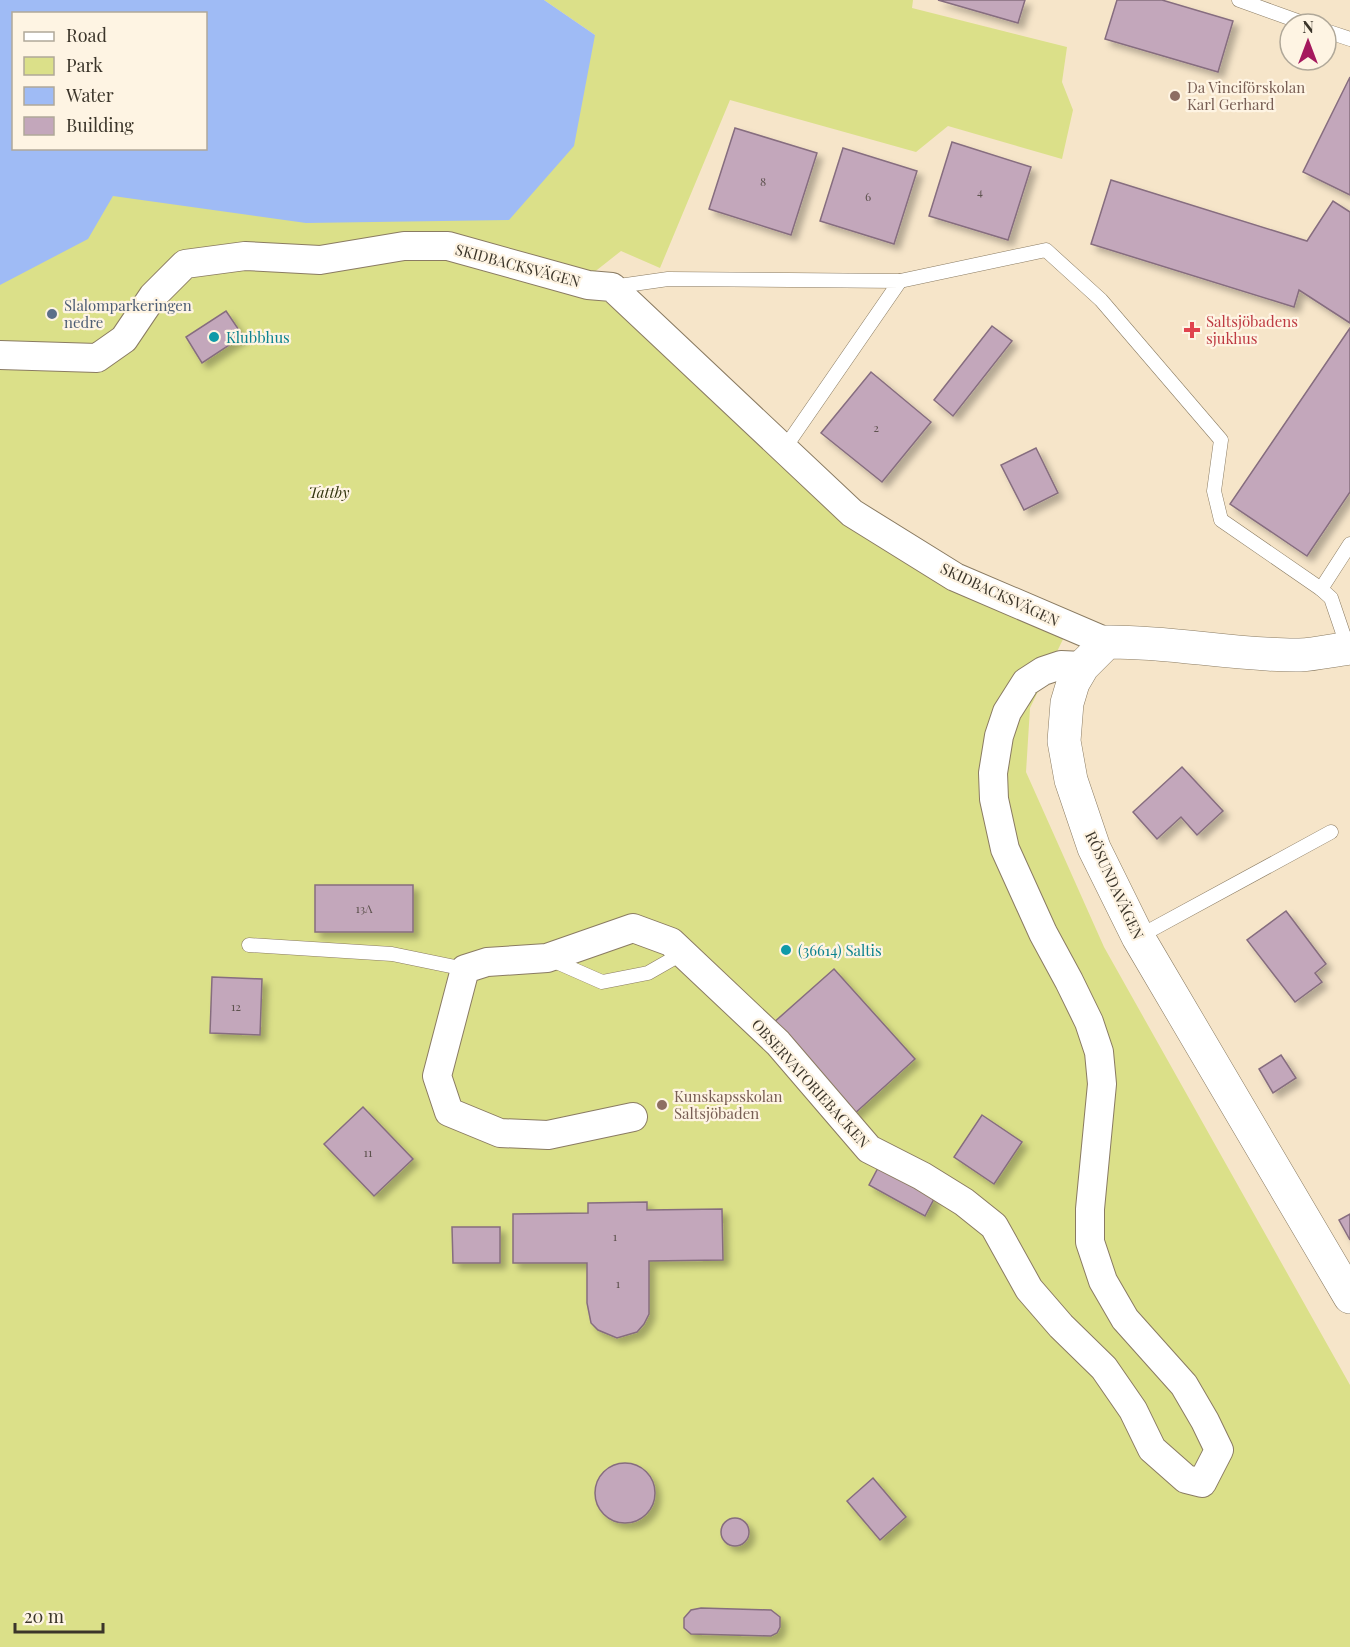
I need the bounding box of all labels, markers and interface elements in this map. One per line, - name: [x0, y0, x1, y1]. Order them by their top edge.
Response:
- legend: [12, 12, 207, 150]
- north arrow: [1278, 12, 1338, 72]
- text: N: [1302, 16, 1314, 37]
- text: Road: [66, 23, 107, 47]
- text: Park: [66, 53, 103, 77]
- place label: Da Vinciförskolan Karl Gerhard: [1187, 77, 1305, 114]
- text: Water: [65, 83, 114, 107]
- marker: Da Vinciförskolan Karl Gerhard: [1168, 89, 1182, 103]
- text: Building: [66, 113, 134, 137]
- house number: 8: [760, 173, 766, 189]
- house number: 4: [977, 183, 983, 199]
- house number: 6: [865, 188, 871, 204]
- street label: SKIDBACKSVÄGEN: [453, 239, 583, 291]
- place label: Slalomparkeringen nedre: [64, 295, 192, 332]
- marker: Slalomparkeringen nedre: [45, 307, 59, 321]
- place label: Saltsjöbadens sjukhus: [1206, 311, 1298, 348]
- marker: Saltsjöbadens sjukhus: [1183, 321, 1201, 339]
- place label: Klubbhus: [226, 327, 290, 347]
- marker: Klubbhus: [207, 330, 221, 344]
- house number: 2: [873, 419, 879, 435]
- park label: Tattby: [309, 482, 349, 502]
- street label: SKIDBACKSVÄGEN: [938, 558, 1063, 630]
- street label: RÖSUNDAVÄGEN: [1081, 828, 1149, 943]
- house number: 13A: [355, 900, 373, 916]
- place label: (36614) Saltis: [798, 940, 882, 960]
- marker: (36614) Saltis: [779, 943, 793, 957]
- house number: 12: [231, 998, 241, 1014]
- street label: OBSERVATORIEBACKEN: [748, 1014, 875, 1152]
- place label: Kunskapsskolan Saltsjöbaden: [674, 1086, 783, 1123]
- marker: Kunskapsskolan Saltsjöbaden: [655, 1098, 669, 1112]
- house number: 11: [364, 1144, 373, 1160]
- house number: 1: [613, 1228, 618, 1244]
- house number: 1: [616, 1275, 621, 1291]
- scale bar: [15, 1596, 104, 1634]
- text: 20 m: [24, 1604, 64, 1628]

